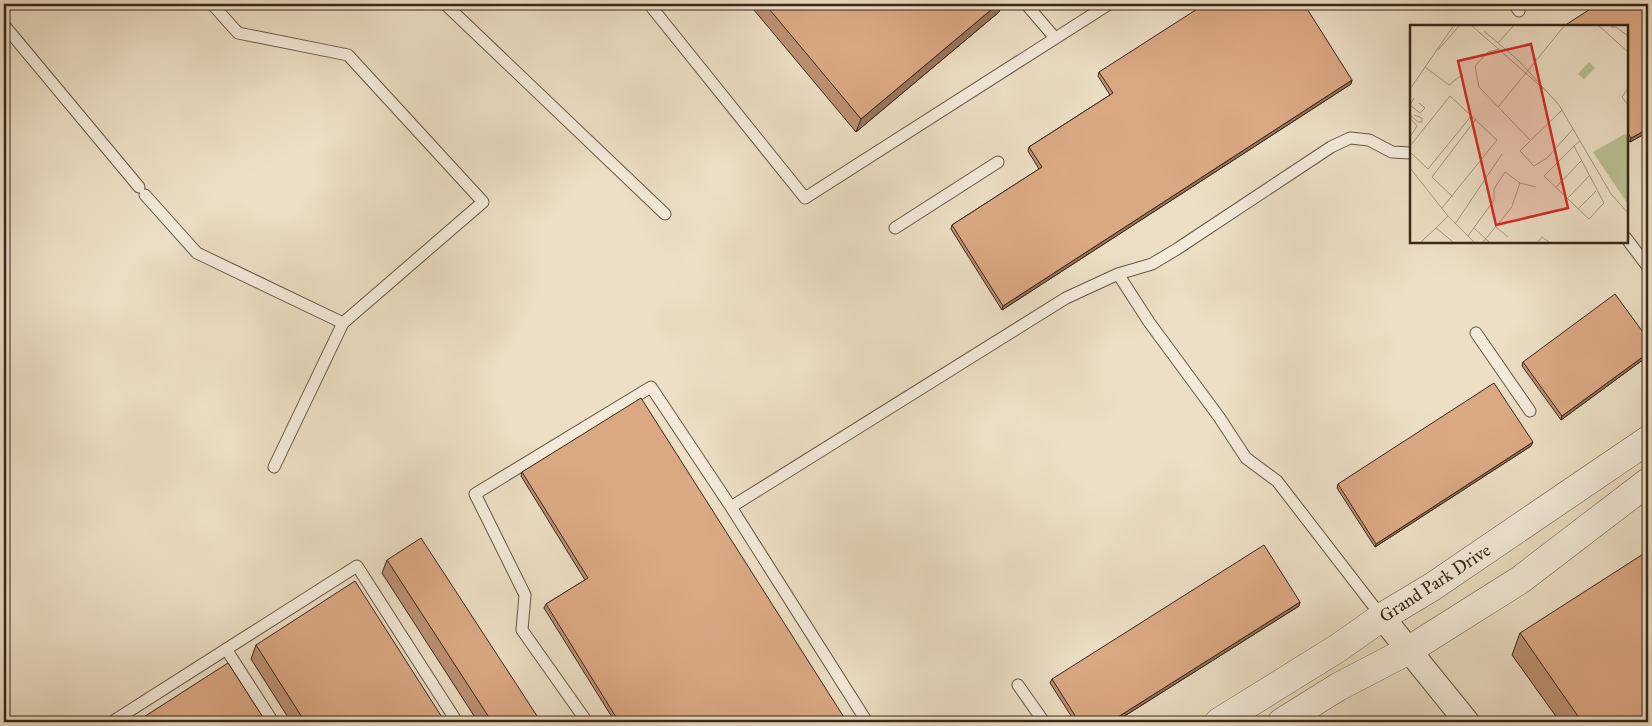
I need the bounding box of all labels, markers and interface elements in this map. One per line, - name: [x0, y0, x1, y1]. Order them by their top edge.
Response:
- inset map: [1410, 25, 1627, 242]
- street label: Grand Park Drive: [1375, 539, 1495, 627]

